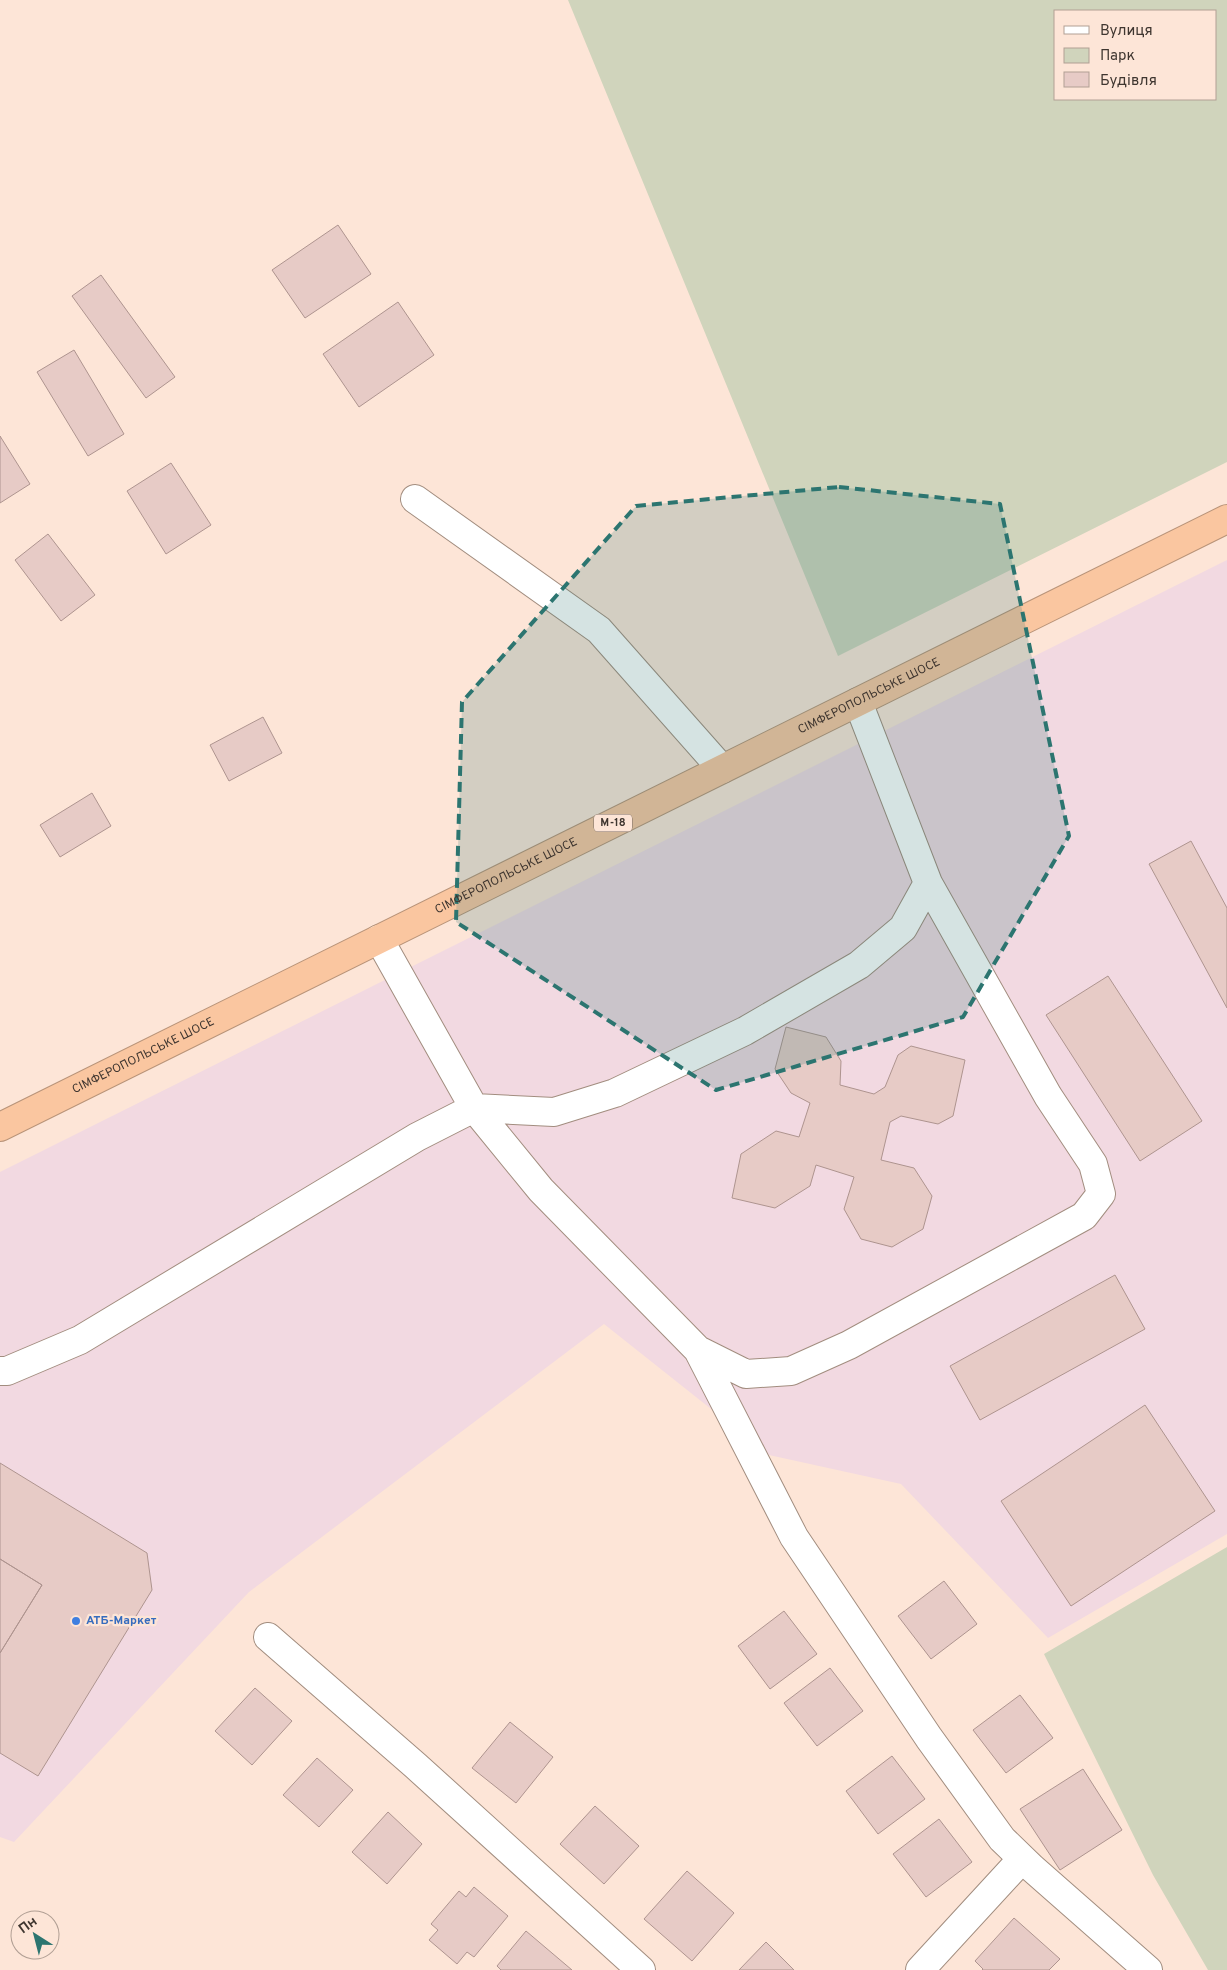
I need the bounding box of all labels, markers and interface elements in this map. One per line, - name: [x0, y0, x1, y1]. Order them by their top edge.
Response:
- legend: [1054, 10, 1217, 100]
- text: Вулиця: [1100, 22, 1153, 41]
- text: Парк: [1100, 47, 1135, 66]
- text: Будівля: [1100, 72, 1157, 91]
- street label: СІМФЕРОПОЛЬСЬКЕ ШОСЕ: [795, 654, 943, 738]
- road number: М-18: [594, 814, 632, 831]
- street label: СІМФЕРОПОЛЬСЬКЕ ШОСЕ: [432, 834, 580, 918]
- street label: СІМФЕРОПОЛЬСЬКЕ ШОСЕ: [70, 1014, 217, 1098]
- place label: АТБ-Маркет: [86, 1613, 157, 1629]
- marker: АТБ-Маркет: [70, 1615, 82, 1627]
- north arrow: [10, 1910, 60, 1960]
- text: Пн: [16, 1913, 41, 1938]

